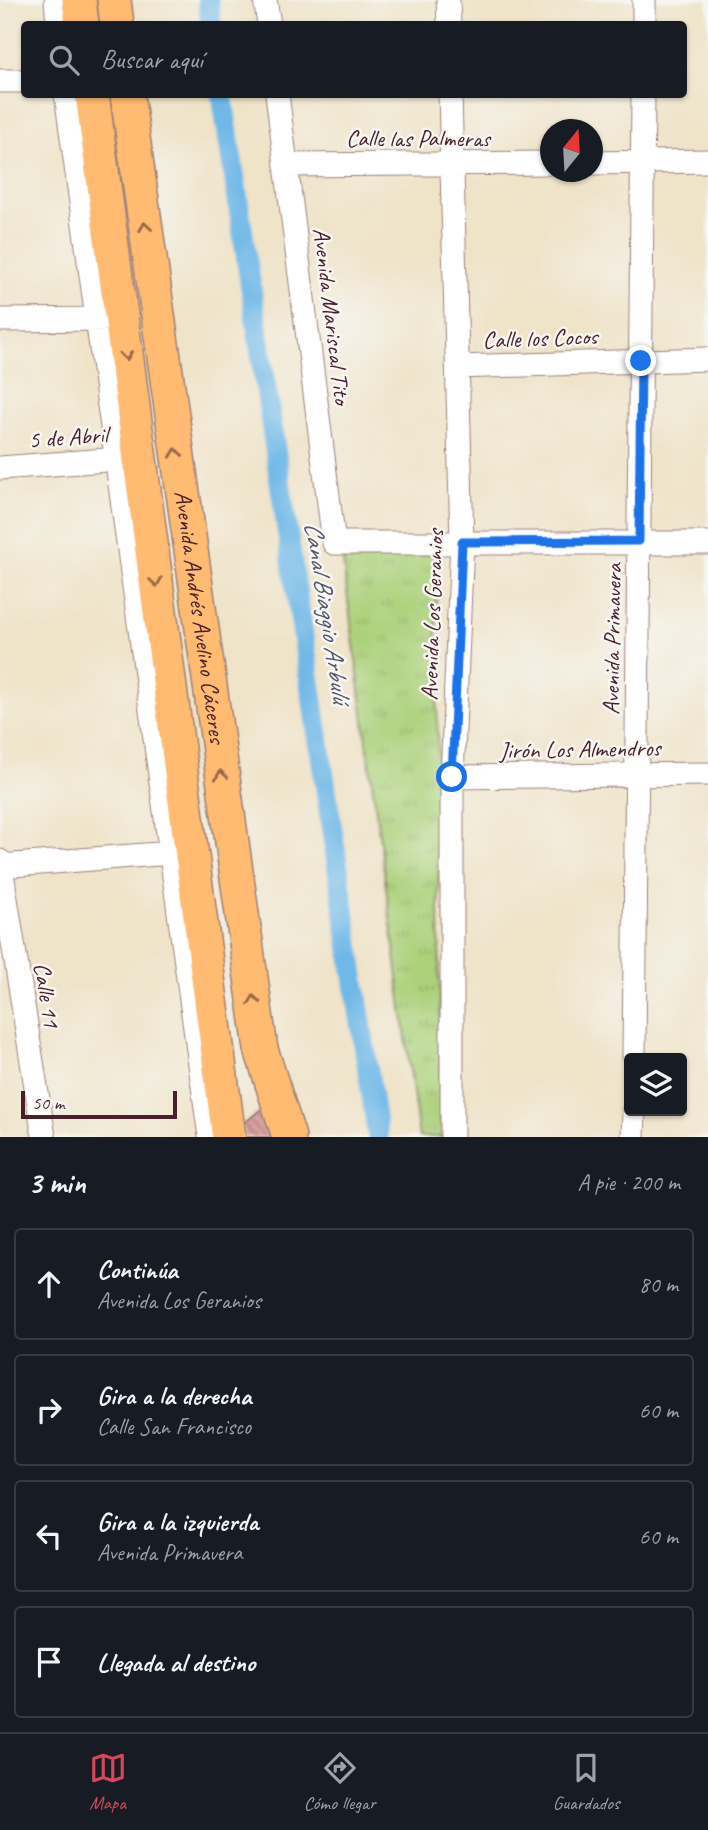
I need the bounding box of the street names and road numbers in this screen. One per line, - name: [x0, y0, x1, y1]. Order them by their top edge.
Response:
- street label: Calle las Palmeras: [346, 123, 492, 153]
- street label: Avenida Mariscal Tito: [306, 226, 358, 409]
- street label: Calle los Cocos: [482, 321, 600, 355]
- street label: 5 de Abril: [27, 419, 113, 455]
- street label: Avenida Andrés Avelino Cáceres: [168, 489, 233, 747]
- street label: Avenida Los Geranios: [414, 526, 450, 701]
- street label: Avenida Primavera: [596, 562, 628, 715]
- street label: Jirón Los Almendros: [498, 733, 663, 765]
- street label: Calle 11: [27, 960, 67, 1031]

